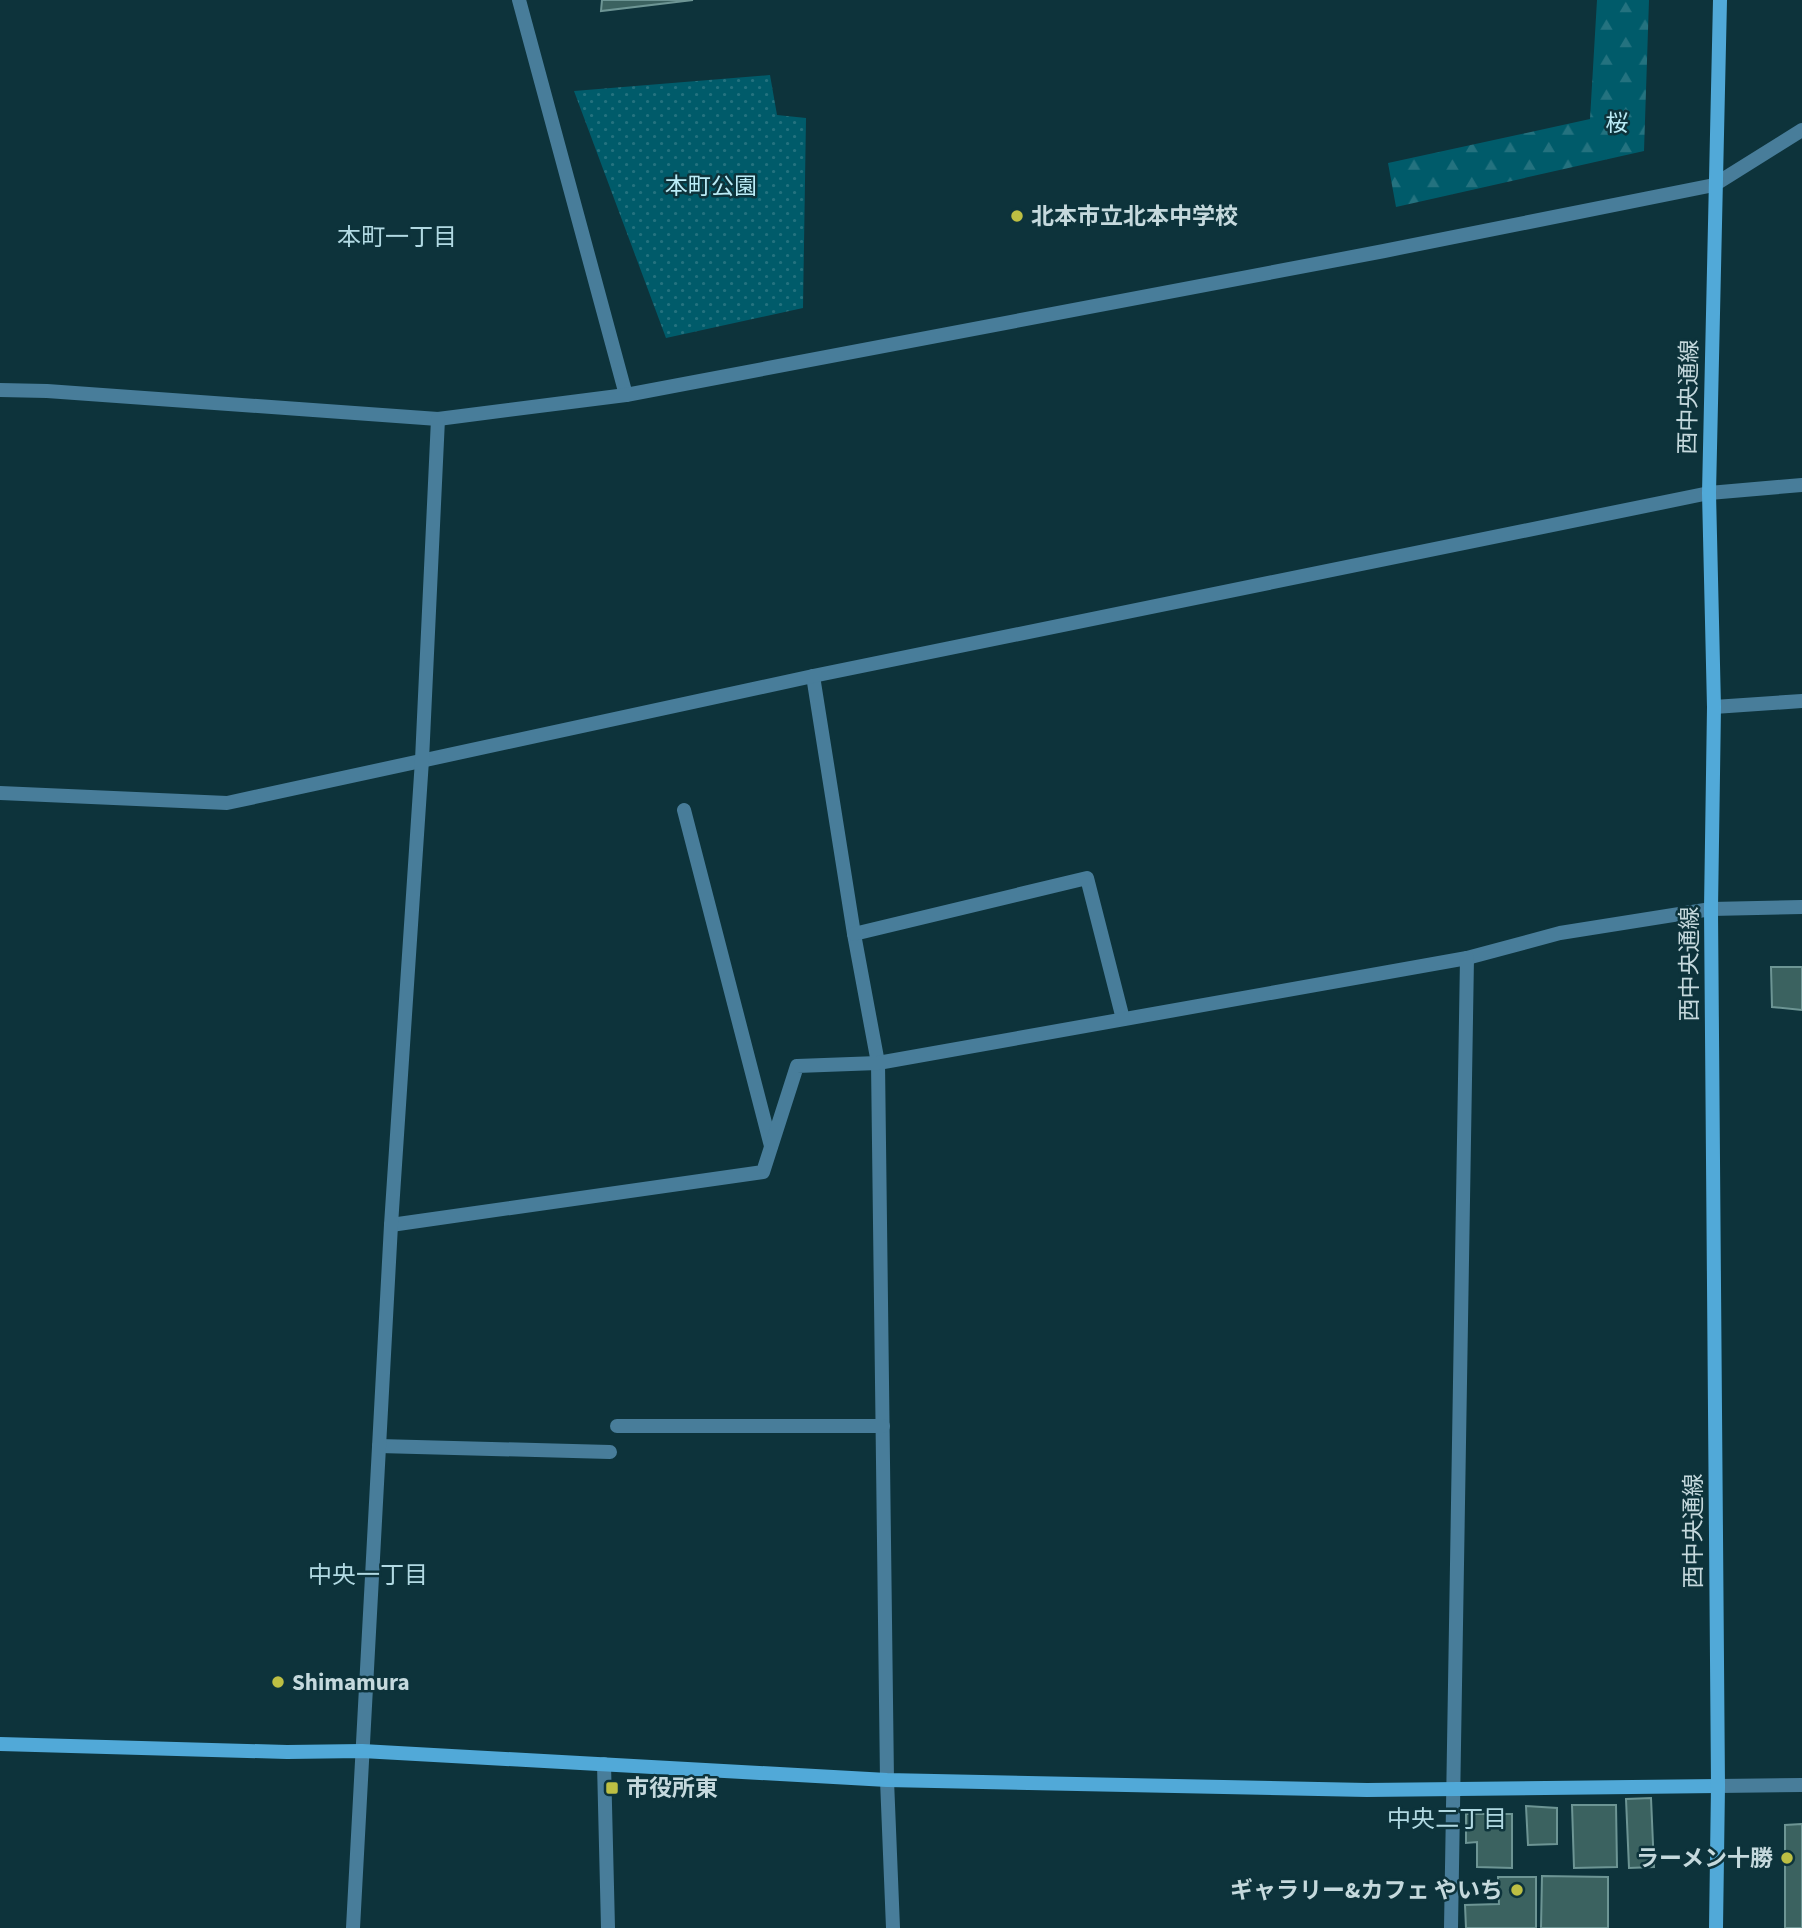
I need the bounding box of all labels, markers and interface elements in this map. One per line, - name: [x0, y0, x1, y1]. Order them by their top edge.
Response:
- park label: 桜: [1606, 107, 1629, 140]
- park label: 本町公園: [665, 170, 757, 203]
- place label: 北本市立北本中学校: [1031, 200, 1238, 233]
- marker: 北本市立北本中学校: [1009, 208, 1025, 224]
- district label: 本町一丁目: [337, 220, 457, 255]
- street label: 西中央通線: [1671, 339, 1706, 455]
- street label: 西中央通線: [1673, 907, 1706, 1022]
- street label: 西中央通線: [1677, 1474, 1710, 1589]
- district label: 中央一丁目: [308, 1558, 428, 1593]
- place label: Shimamura: [292, 1666, 410, 1699]
- marker: Shimamura: [270, 1674, 286, 1690]
- place label: 市役所東: [626, 1772, 718, 1805]
- marker: 市役所東: [604, 1780, 620, 1796]
- district label: 中央二丁目: [1387, 1802, 1507, 1837]
- place label: ラーメン十勝: [1636, 1842, 1773, 1875]
- marker: ラーメン十勝: [1779, 1850, 1795, 1866]
- place label: ギャラリー&カフェ やいち: [1230, 1874, 1503, 1907]
- marker: ギャラリー&カフェ やいち: [1509, 1882, 1525, 1898]

